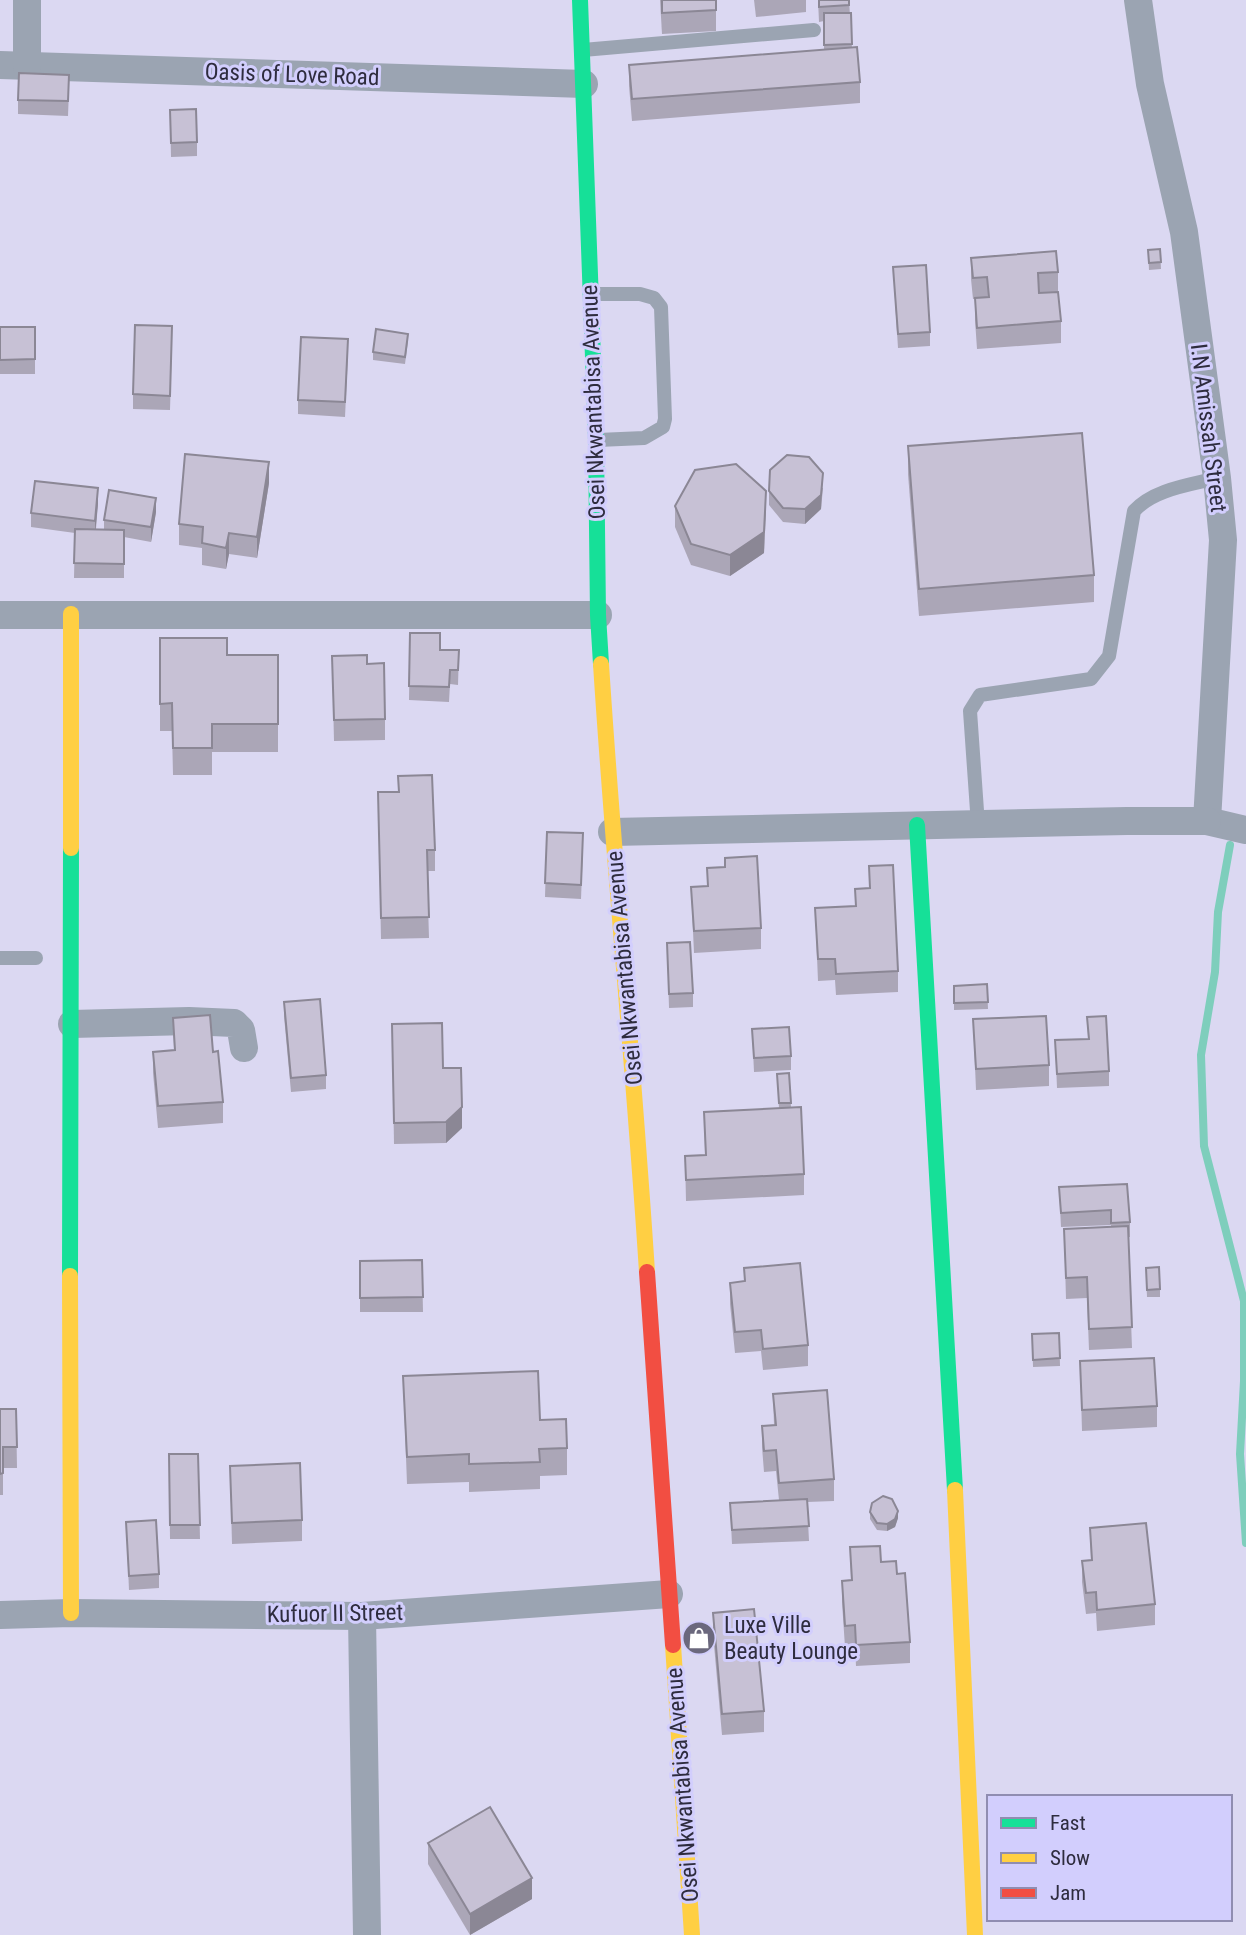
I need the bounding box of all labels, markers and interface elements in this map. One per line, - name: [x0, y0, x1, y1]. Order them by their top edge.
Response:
- street label: Oasis of Love Road: [204, 58, 380, 91]
- street label: Osei Nkwantabisa Avenue: [576, 284, 611, 520]
- street label: I.N Amissah Street: [1185, 342, 1232, 514]
- street label: Osei Nkwantabisa Avenue: [601, 850, 648, 1086]
- street label: Kufuor II Street: [267, 1599, 403, 1628]
- place label: Luxe Ville Beauty Lounge: [724, 1612, 858, 1665]
- shop icon: Luxe Ville Beauty Lounge: [680, 1619, 718, 1657]
- street label: Osei Nkwantabisa Avenue: [661, 1667, 704, 1903]
- legend: [987, 1795, 1232, 1921]
- text: Fast: [1050, 1811, 1086, 1835]
- text: Slow: [1050, 1846, 1090, 1870]
- text: Jam: [1050, 1881, 1086, 1905]

